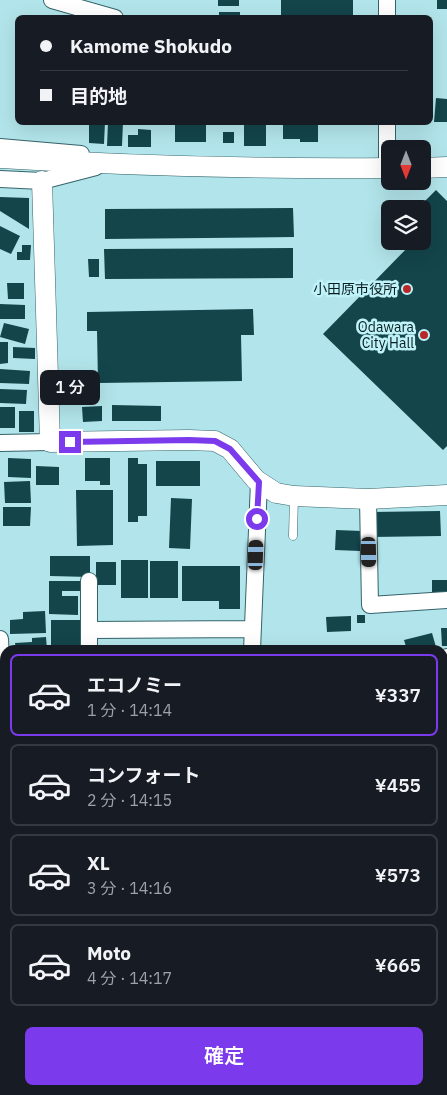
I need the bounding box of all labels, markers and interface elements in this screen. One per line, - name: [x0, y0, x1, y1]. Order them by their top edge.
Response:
- text: Kamome Shokudo: [70, 34, 232, 58]
- text: 目的地: [70, 84, 127, 108]
- north arrow: [381, 140, 431, 190]
- map controls: [381, 140, 431, 250]
- button: layers: [381, 200, 431, 250]
- place label: 小田原市役所: [313, 280, 397, 298]
- marker: 小田原市役所: [401, 283, 413, 295]
- place label: Odawara City Hall: [358, 318, 415, 352]
- marker: Odawara City Hall: [418, 329, 430, 341]
- callout: 1 分: [40, 370, 100, 404]
- text: 1 分: [55, 377, 85, 397]
- route end: [59, 431, 81, 453]
- route start: [246, 508, 268, 530]
- car: [361, 537, 376, 567]
- car: [247, 540, 264, 570]
- icon: car: [27, 673, 72, 718]
- text: エコノミー: [87, 673, 182, 697]
- text: ¥337: [375, 683, 421, 707]
- text: 1 分 · 14:14: [87, 700, 172, 720]
- icon: car: [27, 763, 72, 808]
- text: コンフォート: [87, 763, 200, 787]
- text: ¥455: [375, 773, 421, 797]
- text: 2 分 · 14:15: [87, 790, 172, 810]
- text: XL: [87, 851, 110, 875]
- icon: car: [27, 853, 72, 898]
- text: ¥573: [375, 863, 421, 887]
- text: 3 分 · 14:16: [87, 878, 172, 898]
- text: Moto: [87, 941, 131, 965]
- icon: car: [27, 943, 72, 988]
- text: ¥665: [375, 953, 421, 977]
- text: 4 分 · 14:17: [87, 968, 172, 988]
- button: 確定: [25, 1027, 423, 1085]

